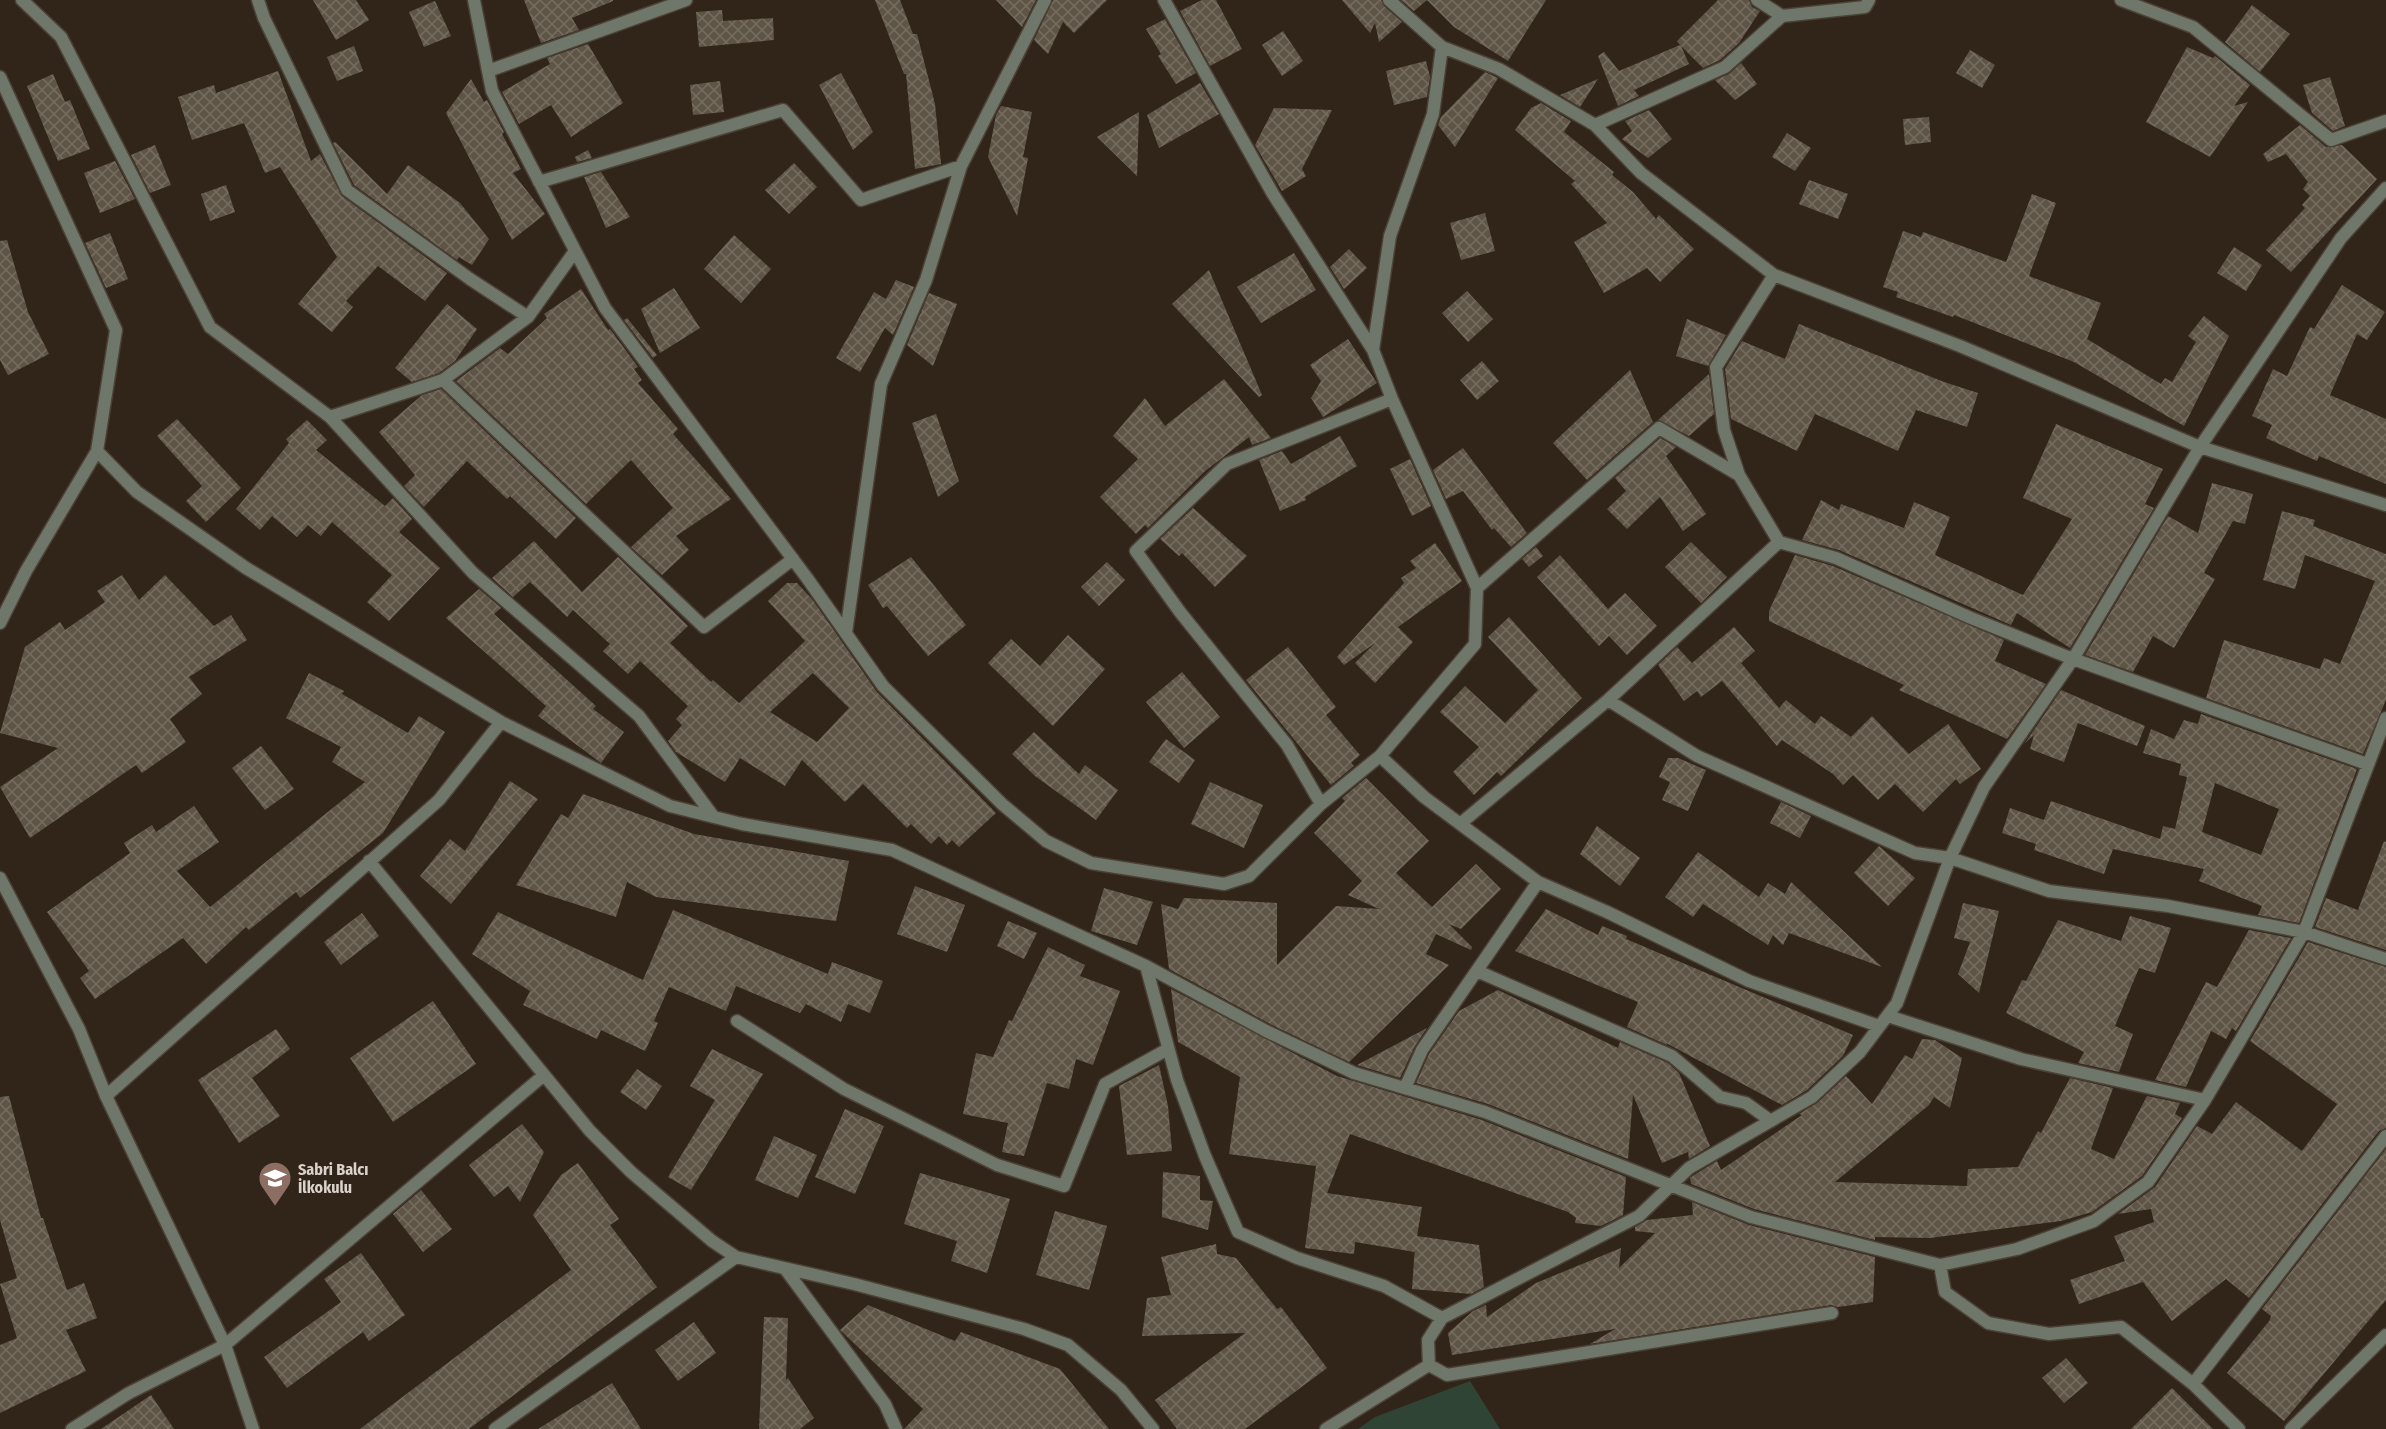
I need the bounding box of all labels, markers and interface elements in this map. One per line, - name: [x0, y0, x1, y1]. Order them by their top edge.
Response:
- school or university icon: Sabri Balcı İlkokulu: [257, 1160, 293, 1207]
- place label: Sabri Balcı İlkokulu: [298, 1160, 368, 1197]

